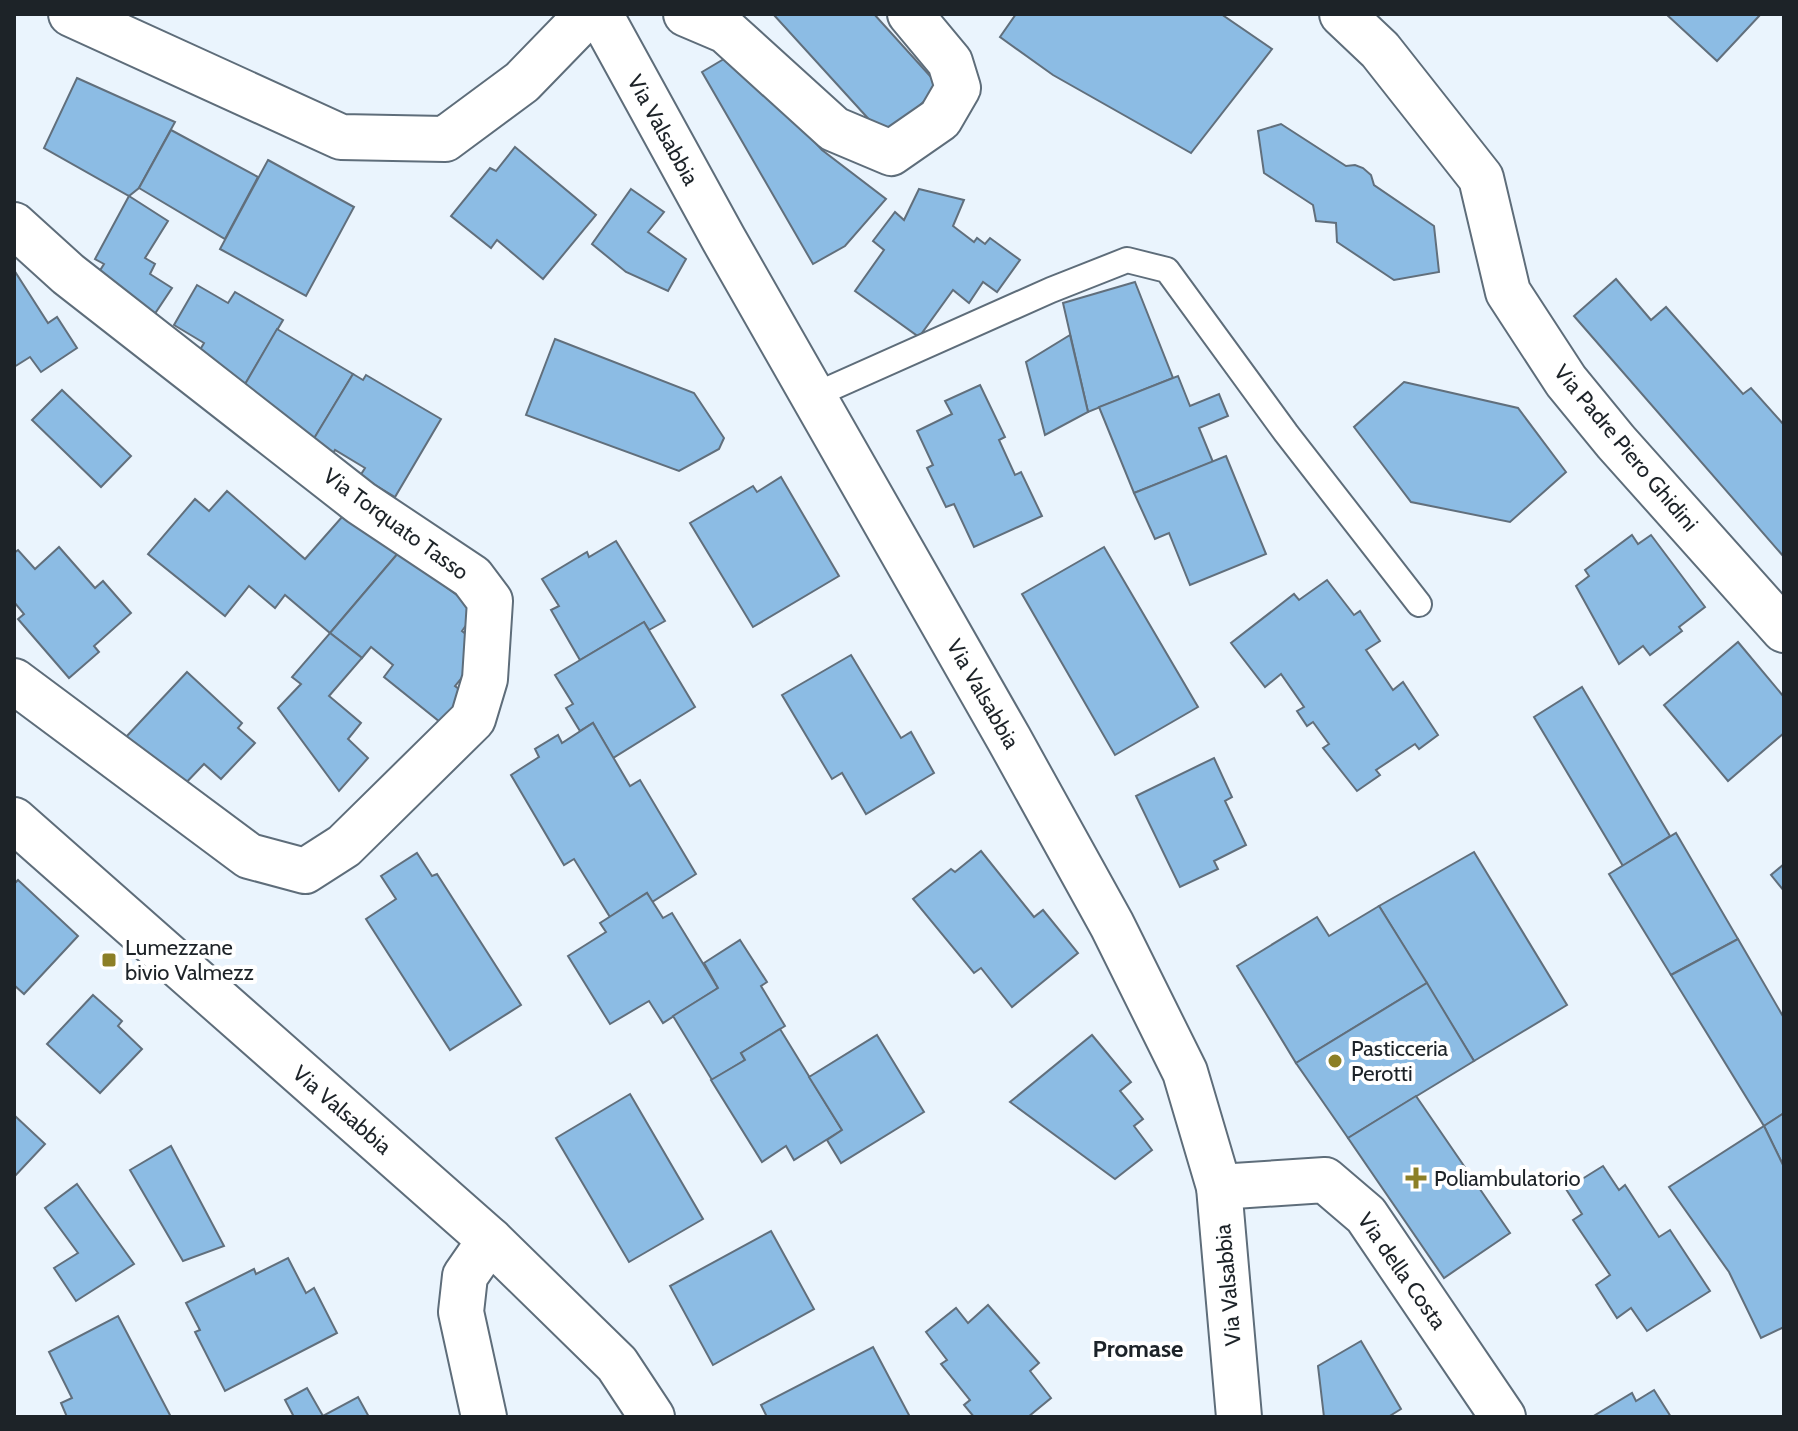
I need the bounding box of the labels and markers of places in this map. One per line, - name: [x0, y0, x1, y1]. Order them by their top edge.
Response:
- place label: Lumezzane bivio Valmezz: [125, 934, 254, 986]
- marker: Lumezzane bivio Valmezz: [100, 951, 118, 969]
- place label: Pasticceria Perotti: [1351, 1035, 1449, 1087]
- marker: Pasticceria Perotti: [1326, 1052, 1344, 1070]
- place label: Poliambulatorio: [1434, 1165, 1581, 1192]
- marker: Poliambulatorio: [1405, 1167, 1427, 1189]

